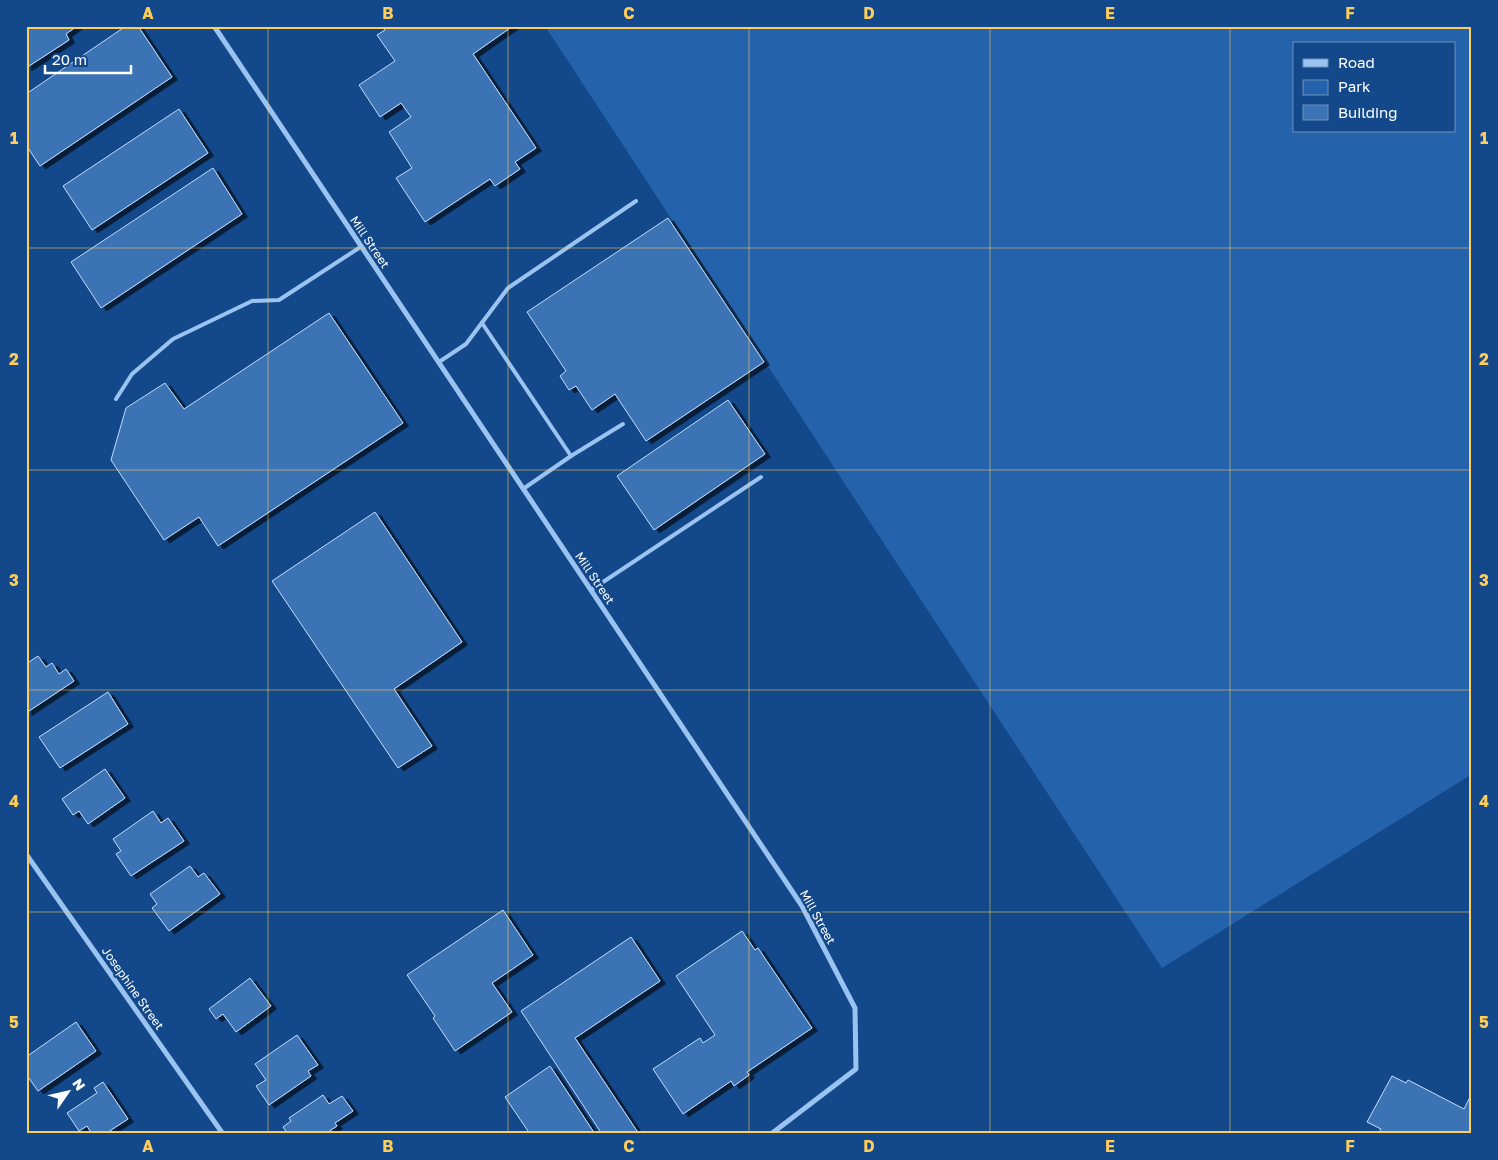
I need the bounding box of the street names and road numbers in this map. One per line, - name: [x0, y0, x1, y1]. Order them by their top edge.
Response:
- street label: Mill Street: [347, 213, 393, 271]
- street label: Mill Street: [572, 549, 618, 607]
- street label: Mill Street: [797, 887, 839, 947]
- street label: Josephine Street: [99, 944, 167, 1033]

